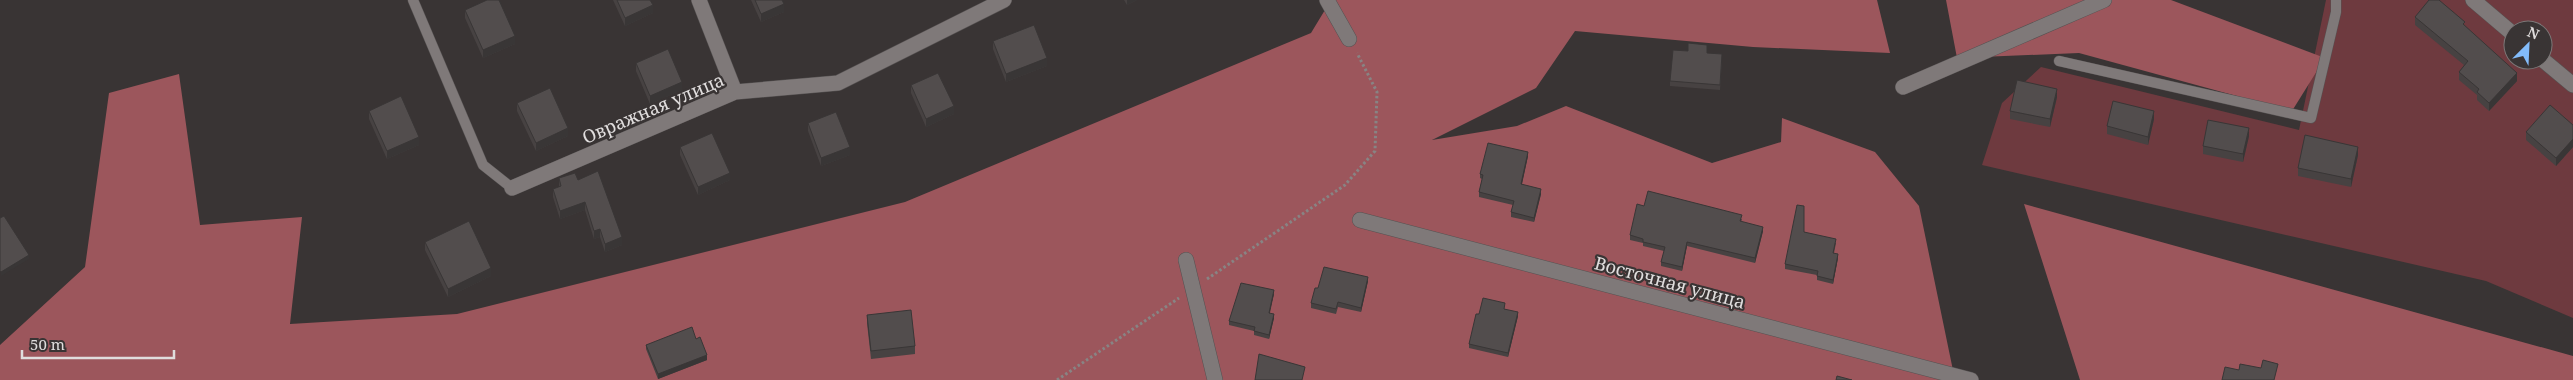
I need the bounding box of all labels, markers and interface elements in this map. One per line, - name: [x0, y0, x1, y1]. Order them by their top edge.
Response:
- north arrow: [2503, 20, 2553, 70]
- text: N: [2525, 22, 2542, 44]
- street label: Овражная улица: [578, 67, 728, 149]
- street label: Восточная улица: [1592, 250, 1748, 314]
- scale bar: [22, 328, 175, 360]
- text: 50 m: [30, 334, 65, 354]

